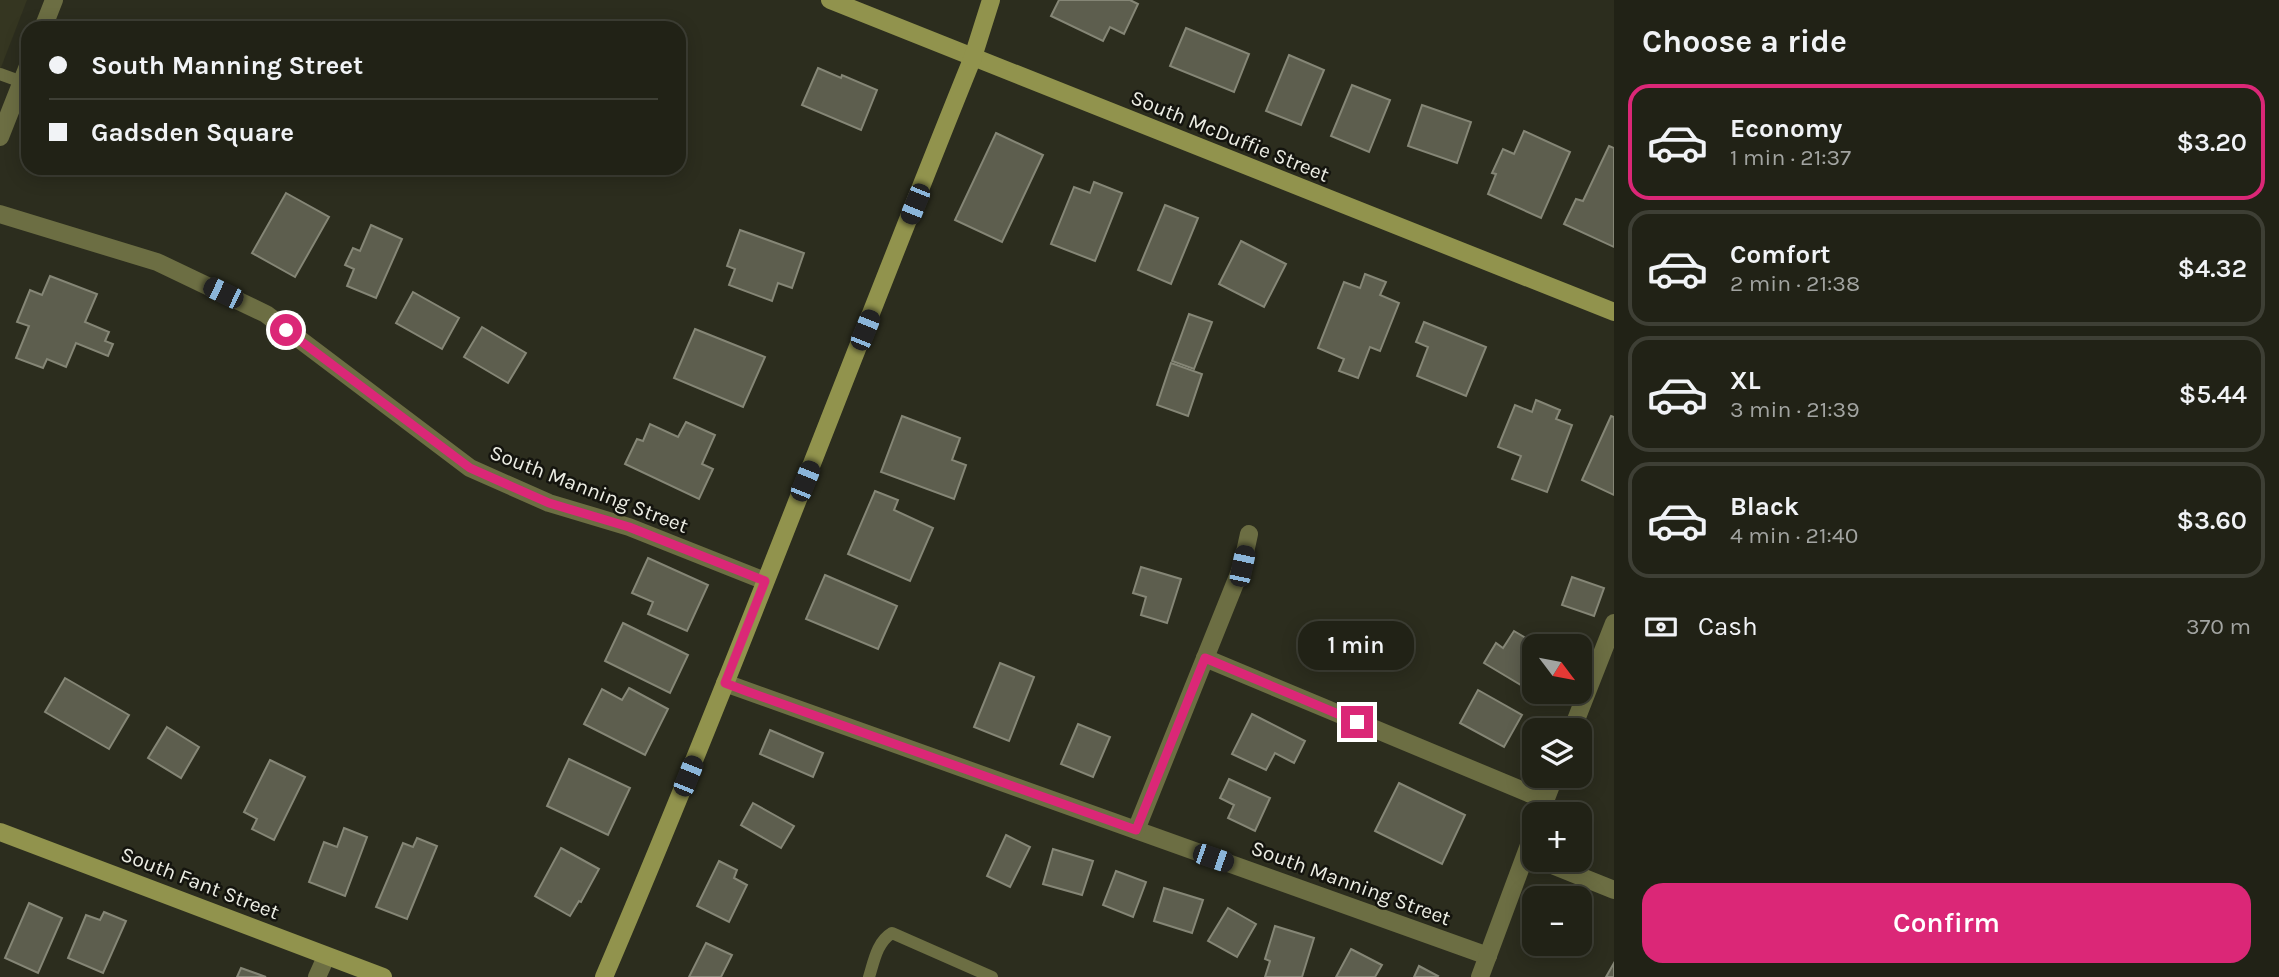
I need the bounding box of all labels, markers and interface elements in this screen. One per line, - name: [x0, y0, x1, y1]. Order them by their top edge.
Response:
- text: Choose a ride: [1642, 23, 1847, 60]
- text: South Manning Street: [91, 50, 363, 81]
- street label: South McDuffie Street: [1127, 85, 1333, 187]
- icon: car: [1646, 111, 1709, 174]
- text: Economy: [1730, 113, 1842, 144]
- text: Gadsden Square: [91, 117, 294, 148]
- text: $3.20: [2177, 127, 2247, 158]
- text: 1 min · 21:37: [1730, 144, 1851, 171]
- car: [898, 181, 933, 227]
- icon: car: [1646, 237, 1709, 300]
- text: Comfort: [1730, 239, 1831, 270]
- text: $4.32: [2177, 253, 2247, 284]
- text: 2 min · 21:38: [1730, 270, 1860, 297]
- car: [200, 274, 247, 312]
- car: [848, 307, 883, 353]
- route start: [270, 314, 302, 346]
- icon: car: [1646, 363, 1709, 426]
- text: XL: [1730, 365, 1761, 396]
- text: $5.44: [2179, 379, 2247, 410]
- text: 3 min · 21:39: [1730, 396, 1859, 423]
- street label: South Manning Street: [486, 440, 692, 538]
- car: [788, 458, 823, 504]
- icon: car: [1646, 489, 1709, 552]
- text: Black: [1730, 491, 1799, 522]
- text: $3.60: [2177, 505, 2247, 536]
- text: 4 min · 21:40: [1730, 522, 1858, 549]
- car: [1228, 543, 1257, 589]
- icon: cash: [1642, 608, 1680, 646]
- text: Cash: [1698, 611, 1758, 642]
- text: 370 m: [2186, 613, 2251, 640]
- callout: 1 min: [1299, 620, 1415, 670]
- text: 1 min: [1327, 632, 1385, 659]
- north arrow: [1522, 634, 1592, 704]
- map controls: [1522, 634, 1592, 956]
- route end: [1341, 706, 1373, 738]
- button: layers: [1522, 718, 1592, 788]
- car: [671, 753, 706, 799]
- button: +: [1522, 802, 1592, 872]
- street label: South Manning Street: [1248, 836, 1454, 930]
- car: [1190, 841, 1237, 875]
- street label: South Fant Street: [117, 842, 283, 924]
- button: Confirm: [1642, 883, 2251, 963]
- button: −: [1522, 886, 1592, 956]

